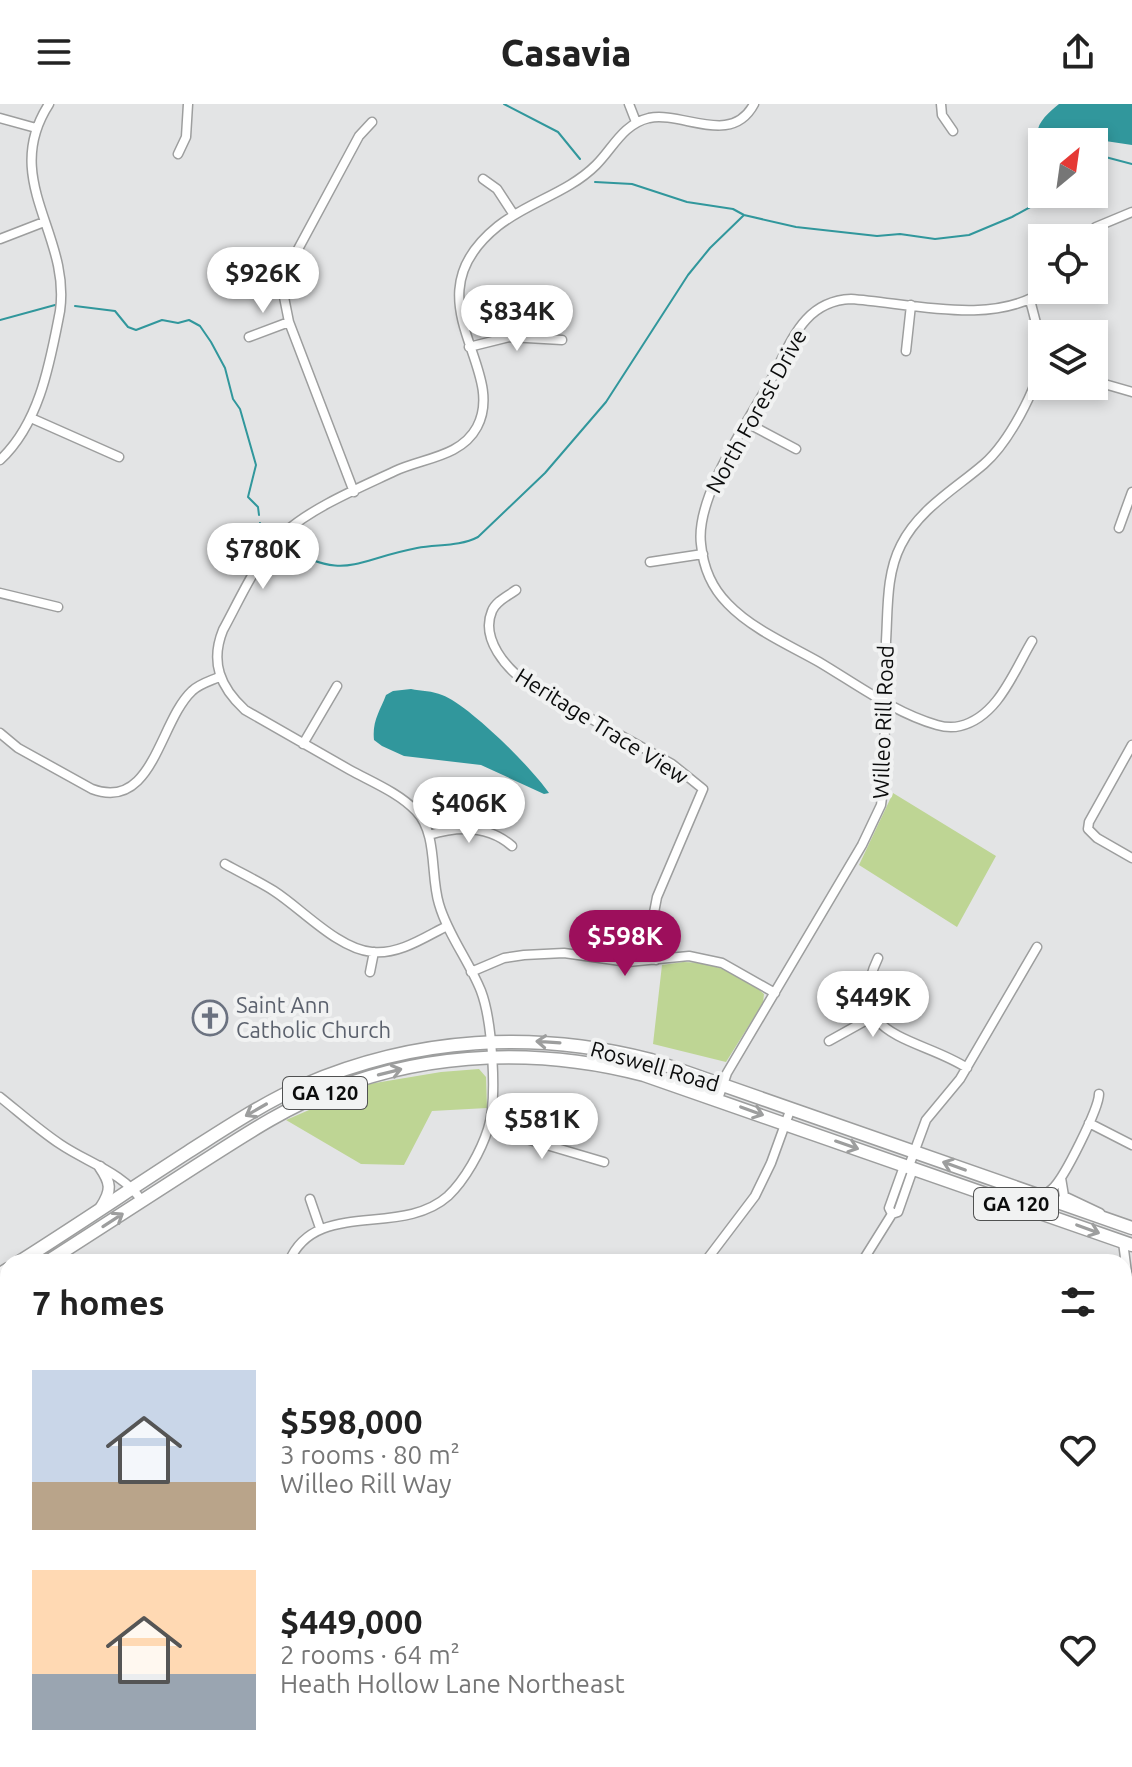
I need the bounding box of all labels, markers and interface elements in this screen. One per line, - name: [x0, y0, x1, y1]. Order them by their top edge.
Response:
- icon: menu: [32, 30, 76, 74]
- icon: share: [1056, 30, 1100, 74]
- text: Casavia: [501, 32, 631, 73]
- north arrow: [1028, 128, 1108, 208]
- map controls: [1028, 128, 1108, 400]
- button: locate: [1028, 224, 1108, 304]
- pin: $926K: [207, 247, 319, 315]
- text: $926K: [225, 258, 301, 287]
- pin: $834K: [461, 285, 573, 353]
- text: $834K: [479, 296, 555, 325]
- button: layers: [1028, 320, 1108, 400]
- street label: North Forest Drive: [700, 325, 811, 497]
- pin: $780K: [207, 523, 319, 591]
- text: $780K: [225, 534, 301, 563]
- street label: Willeo Rill Road: [867, 645, 898, 799]
- street label: Heritage Trace View: [511, 662, 693, 789]
- pin: $406K: [413, 777, 525, 845]
- text: $406K: [431, 788, 507, 817]
- pin: $598K: [569, 910, 681, 978]
- text: $598K: [587, 921, 663, 950]
- pin: $449K: [817, 971, 929, 1039]
- text: $449K: [835, 982, 911, 1011]
- place label: Saint Ann Catholic Church: [236, 992, 391, 1042]
- church icon: Saint Ann Catholic Church: [191, 999, 229, 1037]
- one-way arrow: [535, 1034, 562, 1049]
- street label: Roswell Road: [588, 1035, 722, 1096]
- one-way arrow: [377, 1064, 403, 1079]
- road number: GA 120: [283, 1077, 367, 1109]
- pin: $581K: [486, 1093, 598, 1161]
- one-way arrow: [245, 1102, 268, 1118]
- text: $581K: [504, 1104, 580, 1133]
- one-way arrow: [739, 1104, 764, 1119]
- one-way arrow: [835, 1138, 860, 1153]
- one-way arrow: [942, 1157, 967, 1172]
- road number: GA 120: [974, 1188, 1058, 1220]
- one-way arrow: [101, 1211, 124, 1227]
- one-way arrow: [1075, 1223, 1100, 1237]
- icon: filters: [1056, 1280, 1100, 1324]
- text: 7 homes: [32, 1283, 165, 1321]
- icon: home: [96, 1402, 192, 1498]
- text: $598,000: [280, 1402, 423, 1440]
- icon: heart: [1056, 1428, 1100, 1472]
- text: 3 rooms · 80 m²: [280, 1440, 460, 1469]
- text: Willeo Rill Way: [280, 1469, 452, 1498]
- icon: home: [96, 1602, 192, 1698]
- text: $449,000: [280, 1602, 423, 1640]
- icon: heart: [1056, 1628, 1100, 1672]
- text: 2 rooms · 64 m²: [280, 1640, 460, 1669]
- text: Heath Hollow Lane Northeast: [280, 1669, 625, 1698]

